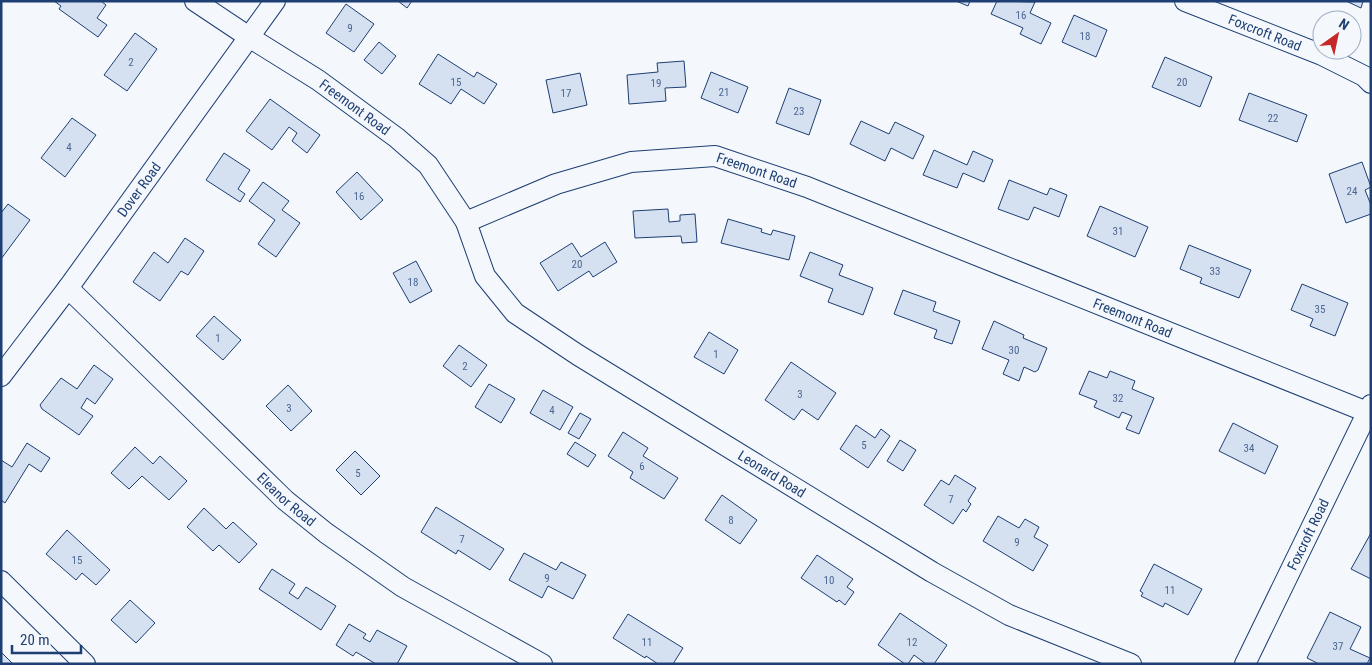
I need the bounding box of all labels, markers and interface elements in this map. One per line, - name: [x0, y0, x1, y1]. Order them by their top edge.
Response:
- house number: 16: [1016, 9, 1026, 22]
- north arrow: [1312, 10, 1362, 60]
- street label: Foxcroft Road: [1226, 11, 1304, 54]
- text: N: [1336, 15, 1352, 33]
- house number: 9: [347, 22, 353, 35]
- house number: 18: [1080, 30, 1090, 43]
- house number: 2: [128, 56, 134, 69]
- street label: Freemont Road: [316, 76, 393, 138]
- house number: 15: [451, 76, 461, 89]
- house number: 20: [1177, 76, 1187, 89]
- house number: 19: [651, 77, 661, 90]
- house number: 21: [719, 86, 729, 99]
- house number: 17: [561, 87, 571, 100]
- house number: 23: [794, 105, 804, 118]
- house number: 22: [1268, 112, 1278, 125]
- house number: 4: [66, 141, 72, 154]
- street label: Freemont Road: [715, 149, 799, 191]
- street label: Dover Road: [114, 159, 164, 220]
- house number: 24: [1347, 185, 1358, 198]
- house number: 16: [354, 190, 364, 203]
- house number: 31: [1113, 225, 1123, 238]
- house number: 20: [572, 258, 582, 271]
- house number: 33: [1210, 265, 1220, 278]
- house number: 18: [408, 276, 418, 289]
- street label: Freemont Road: [1091, 295, 1175, 341]
- house number: 35: [1315, 303, 1325, 316]
- house number: 1: [215, 332, 221, 345]
- house number: 30: [1009, 344, 1019, 357]
- house number: 1: [713, 348, 719, 361]
- house number: 2: [462, 360, 468, 373]
- house number: 3: [797, 388, 803, 401]
- house number: 32: [1113, 392, 1123, 405]
- house number: 3: [286, 402, 292, 415]
- house number: 4: [549, 404, 555, 417]
- house number: 5: [861, 439, 867, 452]
- house number: 34: [1244, 442, 1255, 455]
- street label: Leonard Road: [735, 447, 809, 501]
- house number: 6: [639, 460, 645, 473]
- house number: 5: [355, 467, 361, 480]
- street label: Eleanor Road: [254, 469, 319, 529]
- house number: 7: [948, 493, 954, 506]
- street label: Foxcroft Road: [1284, 496, 1332, 573]
- house number: 8: [728, 514, 734, 527]
- house number: 7: [459, 533, 465, 546]
- house number: 9: [1014, 536, 1020, 549]
- house number: 15: [72, 554, 82, 567]
- house number: 9: [544, 572, 550, 585]
- house number: 10: [824, 574, 834, 587]
- house number: 11: [1165, 584, 1175, 597]
- scale bar: [12, 622, 81, 654]
- text: 20 m: [20, 631, 50, 649]
- house number: 11: [642, 636, 652, 649]
- house number: 12: [907, 636, 917, 649]
- house number: 37: [1333, 640, 1343, 653]

